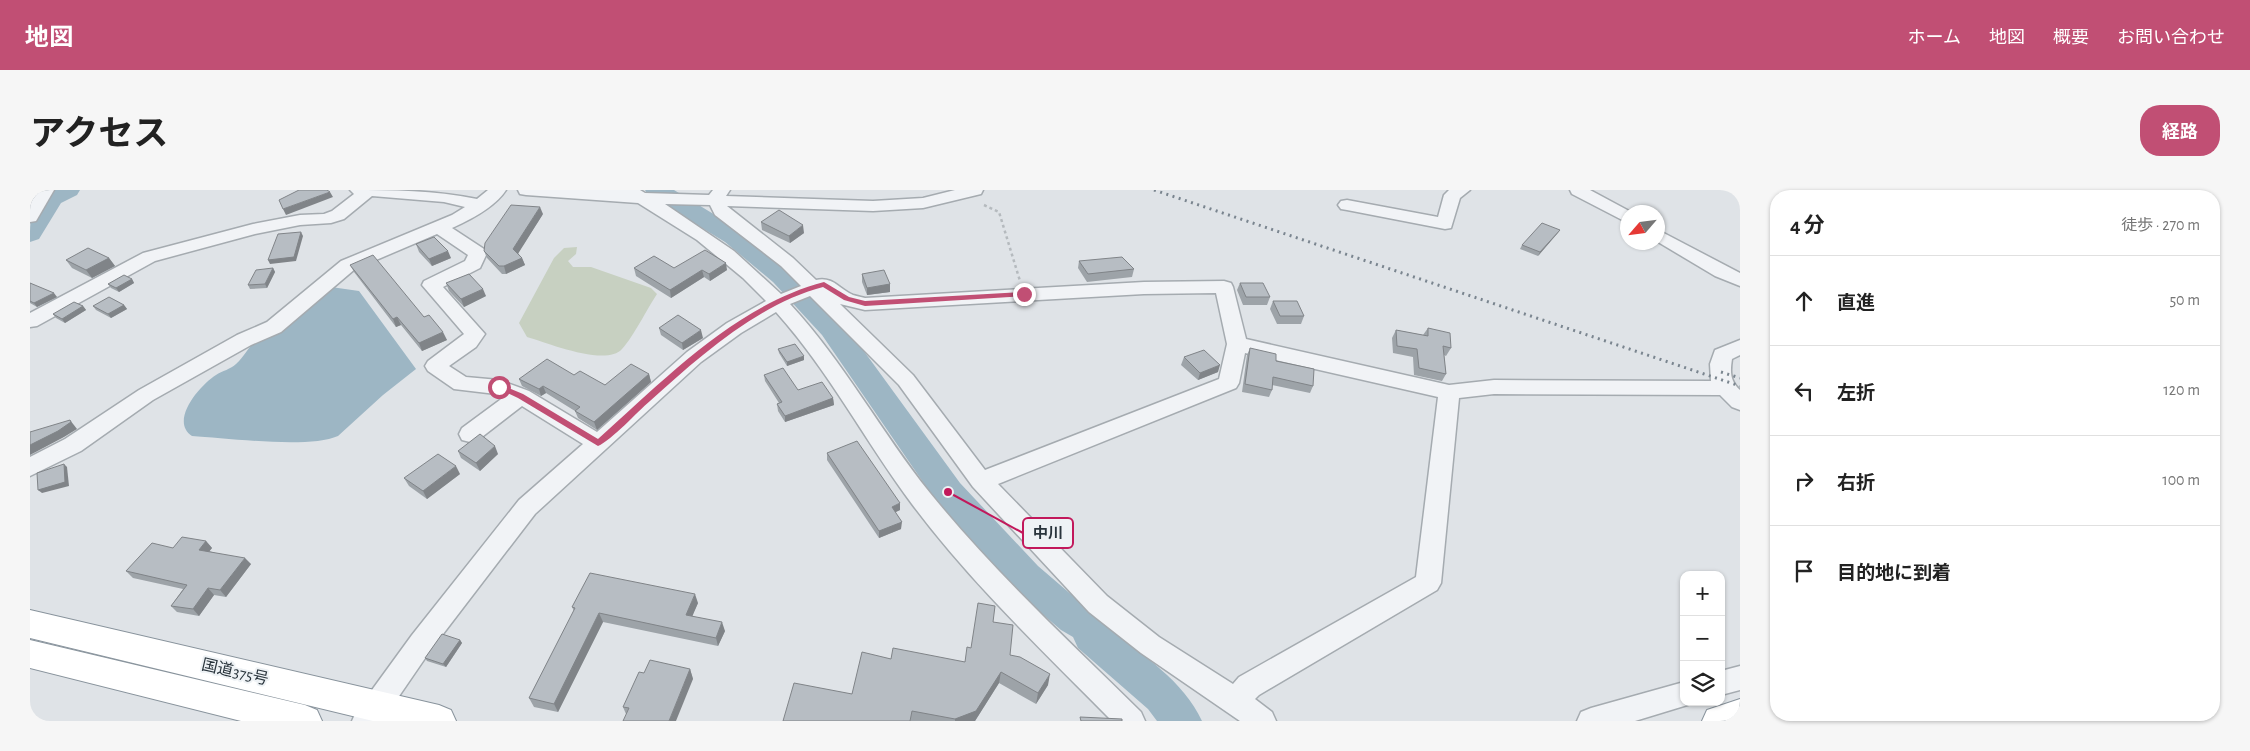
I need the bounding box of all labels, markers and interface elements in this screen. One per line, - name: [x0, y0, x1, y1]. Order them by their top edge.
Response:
- text: 地図: [25, 26, 73, 50]
- text: ホーム: [1908, 29, 1961, 47]
- text: 地図: [1989, 29, 2025, 47]
- text: 概要: [2053, 29, 2089, 47]
- text: お問い合わせ: [2117, 29, 2225, 47]
- button: 経路: [2140, 105, 2220, 156]
- text: アクセス: [30, 117, 168, 152]
- north arrow: [1620, 205, 1665, 250]
- text: 4 分: [1790, 215, 1825, 236]
- text: 徒歩 · 270 m: [2121, 217, 2200, 233]
- route end: [1013, 283, 1036, 306]
- icon: ahead: [1790, 287, 1818, 315]
- text: 50 m: [2169, 292, 2200, 308]
- text: 直進: [1837, 294, 1875, 313]
- route start: [488, 376, 511, 399]
- icon: left: [1790, 377, 1818, 405]
- text: 120 m: [2163, 382, 2200, 398]
- text: 左折: [1837, 384, 1875, 403]
- icon: right: [1790, 467, 1818, 495]
- text: 100 m: [2162, 472, 2200, 488]
- text: 右折: [1837, 474, 1875, 493]
- callout: 中川: [1023, 518, 1073, 548]
- text: 中川: [1033, 525, 1063, 541]
- icon: arrive: [1790, 557, 1818, 585]
- text: 目的地に到着: [1837, 564, 1951, 583]
- map controls: [1680, 571, 1725, 706]
- button: +: [1680, 571, 1725, 616]
- button: −: [1680, 616, 1725, 661]
- street label: 国道375号: [200, 656, 270, 687]
- button: layers: [1680, 661, 1725, 706]

